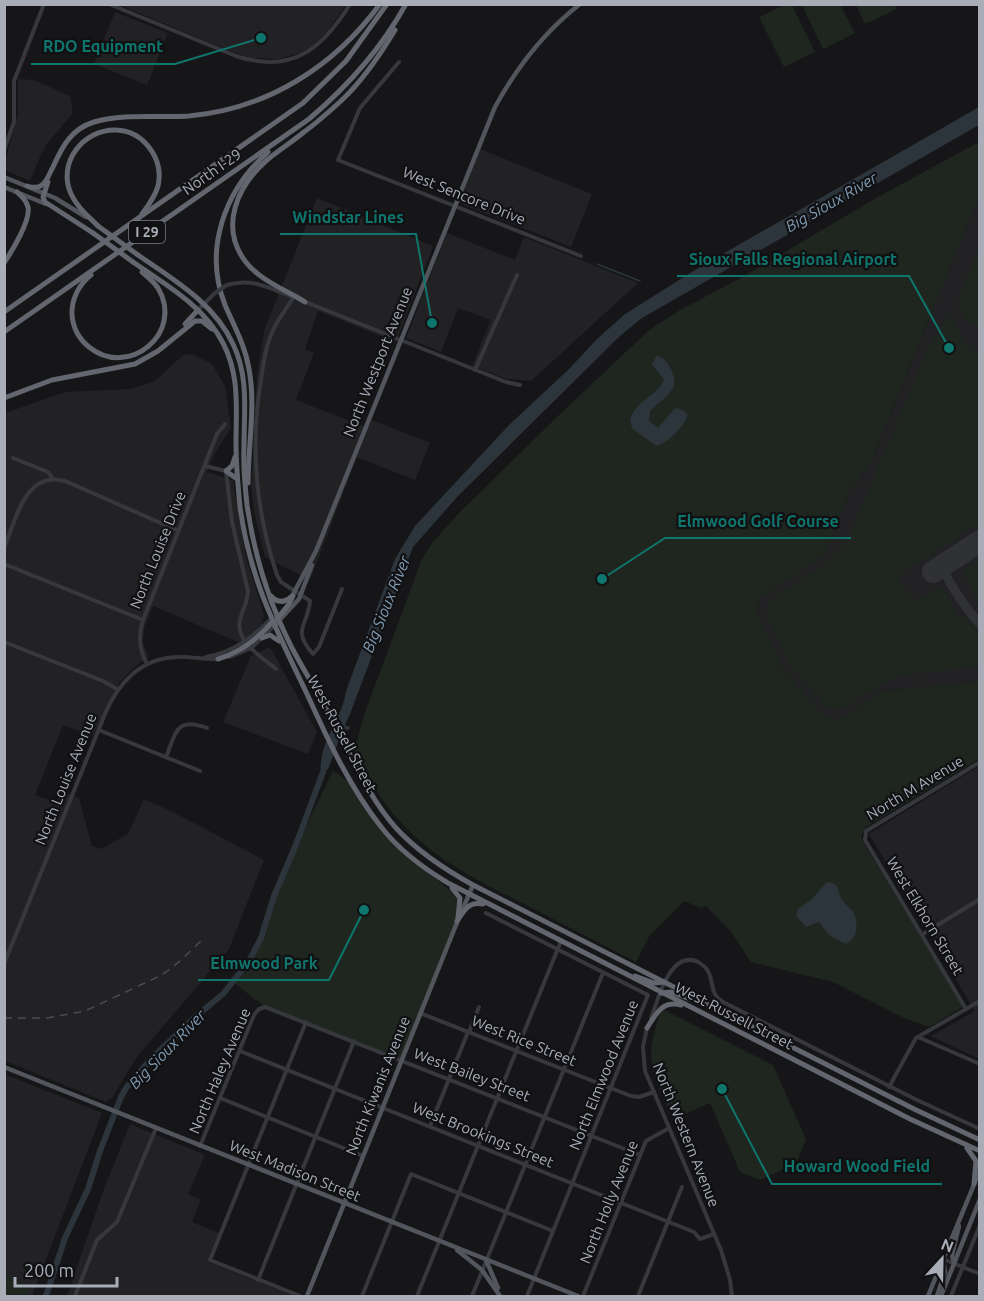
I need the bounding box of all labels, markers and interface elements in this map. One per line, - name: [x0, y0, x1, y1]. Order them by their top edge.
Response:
- callout: RDO Equipment: [31, 30, 175, 64]
- text: RDO Equipment: [43, 37, 163, 55]
- street label: North I-29: [179, 145, 245, 198]
- street label: West Sencore Drive: [400, 163, 528, 228]
- water label: Big Sioux River: [782, 168, 881, 235]
- callout: Windstar Lines: [280, 200, 416, 234]
- text: Windstar Lines: [292, 208, 404, 226]
- road number: I 29: [129, 221, 165, 243]
- callout: Sioux Falls Regional Airport: [677, 242, 909, 276]
- text: Sioux Falls Regional Airport: [689, 250, 897, 268]
- street label: North Westport Avenue: [340, 284, 415, 439]
- street label: North Louise Drive: [126, 489, 189, 611]
- callout: Elmwood Golf Course: [665, 504, 851, 538]
- text: Elmwood Golf Course: [677, 512, 839, 530]
- water label: Big Sioux River: [358, 552, 414, 655]
- street label: West Russell Street: [304, 672, 381, 795]
- street label: North Louise Avenue: [31, 711, 100, 847]
- street label: North M Avenue: [863, 752, 966, 823]
- street label: West Elkhorn Street: [883, 854, 967, 978]
- callout: Elmwood Park: [198, 946, 329, 980]
- text: Elmwood Park: [210, 954, 318, 972]
- street label: West Russell Street: [672, 978, 796, 1053]
- street label: North Elmwood Avenue: [566, 997, 641, 1152]
- water label: Big Sioux River: [125, 1005, 210, 1092]
- street label: North Haley Avenue: [185, 1006, 254, 1136]
- street label: West Rice Street: [469, 1012, 579, 1069]
- street label: North Kiwanis Avenue: [342, 1014, 413, 1158]
- street label: West Bailey Street: [412, 1044, 533, 1105]
- street label: North Western Avenue: [650, 1060, 723, 1209]
- street label: West Brookings Street: [410, 1098, 556, 1171]
- street label: West Madison Street: [227, 1136, 363, 1205]
- street label: North Holly Avenue: [576, 1138, 641, 1266]
- callout: Howard Wood Field: [772, 1150, 942, 1184]
- text: Howard Wood Field: [784, 1157, 930, 1175]
- north arrow: [912, 1229, 972, 1289]
- text: N: [939, 1235, 957, 1256]
- scale bar: [15, 1250, 117, 1288]
- text: 200 m: [24, 1260, 74, 1280]

